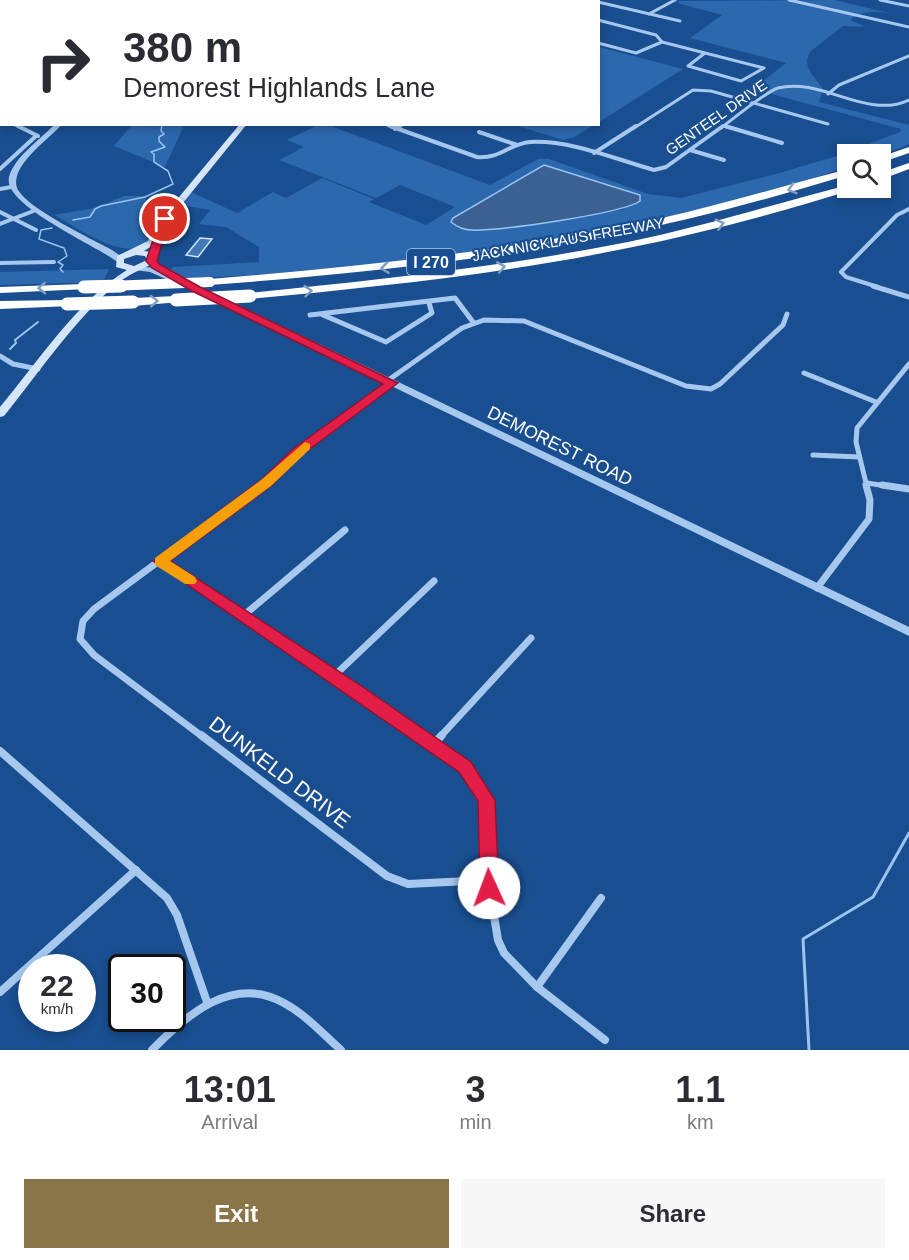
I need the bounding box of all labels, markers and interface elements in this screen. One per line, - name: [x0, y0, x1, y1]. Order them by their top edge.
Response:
- icon: right: [24, 24, 102, 102]
- text: 380 m: [123, 24, 242, 71]
- text: Demorest Highlands Lane: [123, 73, 435, 103]
- street label: GENTEEL DRIVE: [662, 76, 770, 158]
- map controls: [837, 144, 891, 198]
- button: search: [837, 144, 891, 198]
- one-way arrow: [787, 182, 798, 195]
- pin: [139, 193, 190, 244]
- icon: arrive: [148, 202, 181, 235]
- street label: JACK NICKLAUS FREEWAY: [471, 214, 665, 264]
- one-way arrow: [715, 219, 725, 232]
- road number: I 270: [407, 249, 455, 275]
- one-way arrow: [381, 261, 390, 273]
- one-way arrow: [496, 261, 506, 274]
- one-way arrow: [37, 282, 46, 295]
- one-way arrow: [303, 284, 312, 297]
- one-way arrow: [150, 294, 159, 307]
- street label: DEMOREST ROAD: [484, 402, 636, 490]
- street label: DUNKELD DRIVE: [205, 712, 355, 832]
- position arrow: [457, 856, 521, 920]
- speed limit sign: 30: [108, 954, 186, 1032]
- text: 22: [40, 969, 74, 1002]
- text: km/h: [41, 1000, 73, 1017]
- text: 13:01: [184, 1069, 276, 1110]
- text: 3: [465, 1069, 486, 1110]
- text: 1.1: [675, 1069, 725, 1110]
- text: Arrival: [201, 1111, 258, 1133]
- text: min: [459, 1111, 492, 1133]
- text: km: [687, 1111, 714, 1133]
- button: Exit: [24, 1179, 449, 1248]
- button: Share: [461, 1179, 885, 1248]

